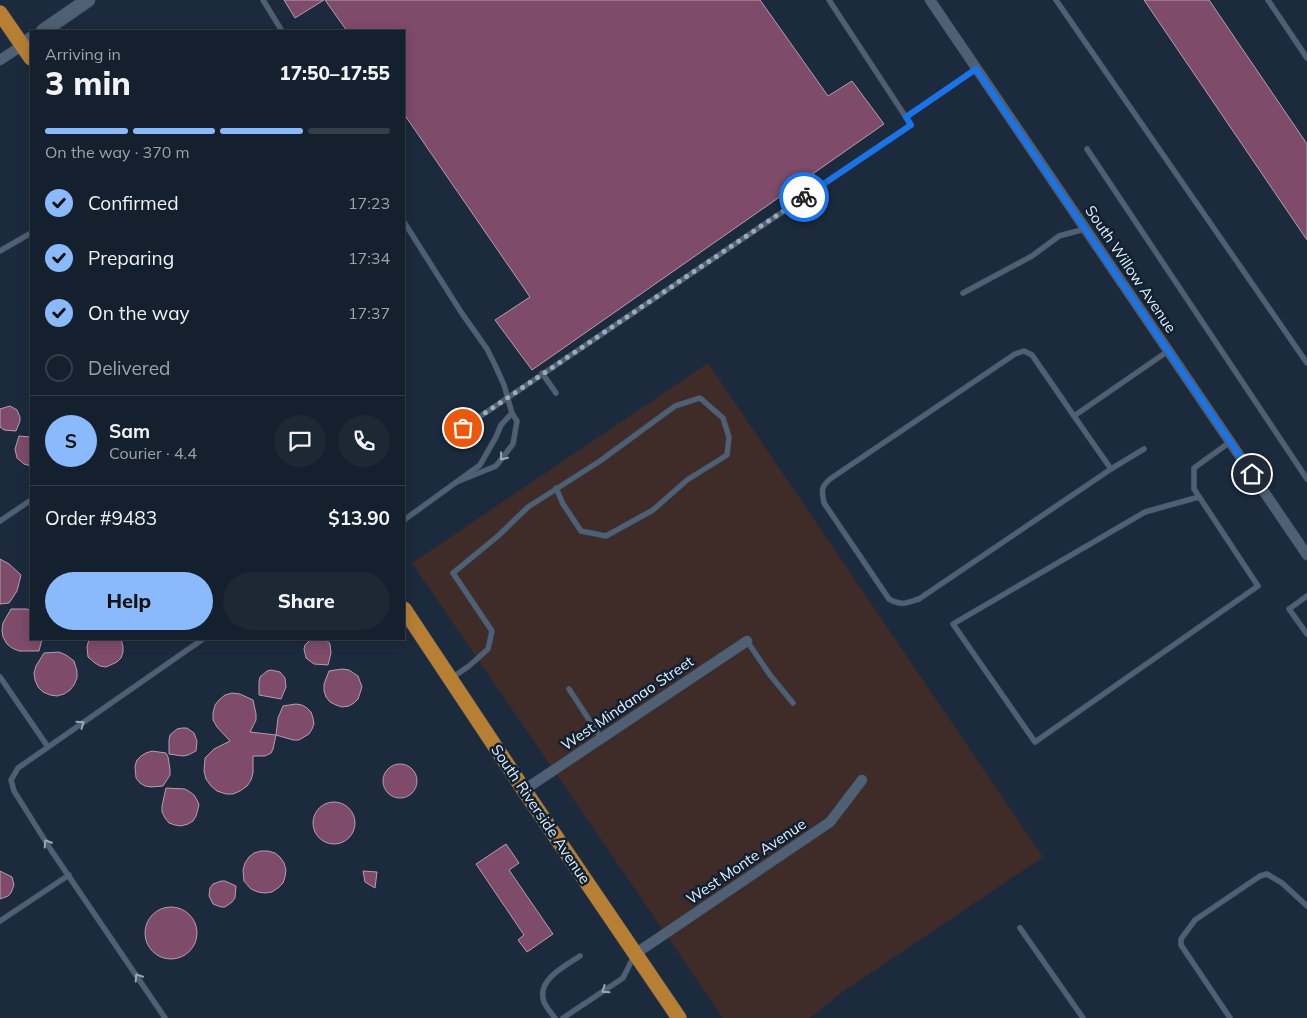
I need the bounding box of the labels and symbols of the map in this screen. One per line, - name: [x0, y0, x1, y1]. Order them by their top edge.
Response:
- courier: [779, 172, 829, 222]
- street label: South Willow Avenue: [1081, 202, 1181, 336]
- pin: [442, 407, 484, 449]
- one-way arrow: [500, 451, 509, 461]
- pin: [1231, 453, 1273, 495]
- street label: West Mindanao Street: [557, 652, 697, 754]
- one-way arrow: [75, 721, 84, 730]
- street label: South Riverside Avenue: [487, 741, 595, 887]
- street label: West Monte Avenue: [683, 814, 809, 908]
- one-way arrow: [44, 839, 53, 848]
- one-way arrow: [135, 974, 144, 983]
- one-way arrow: [601, 984, 610, 993]

